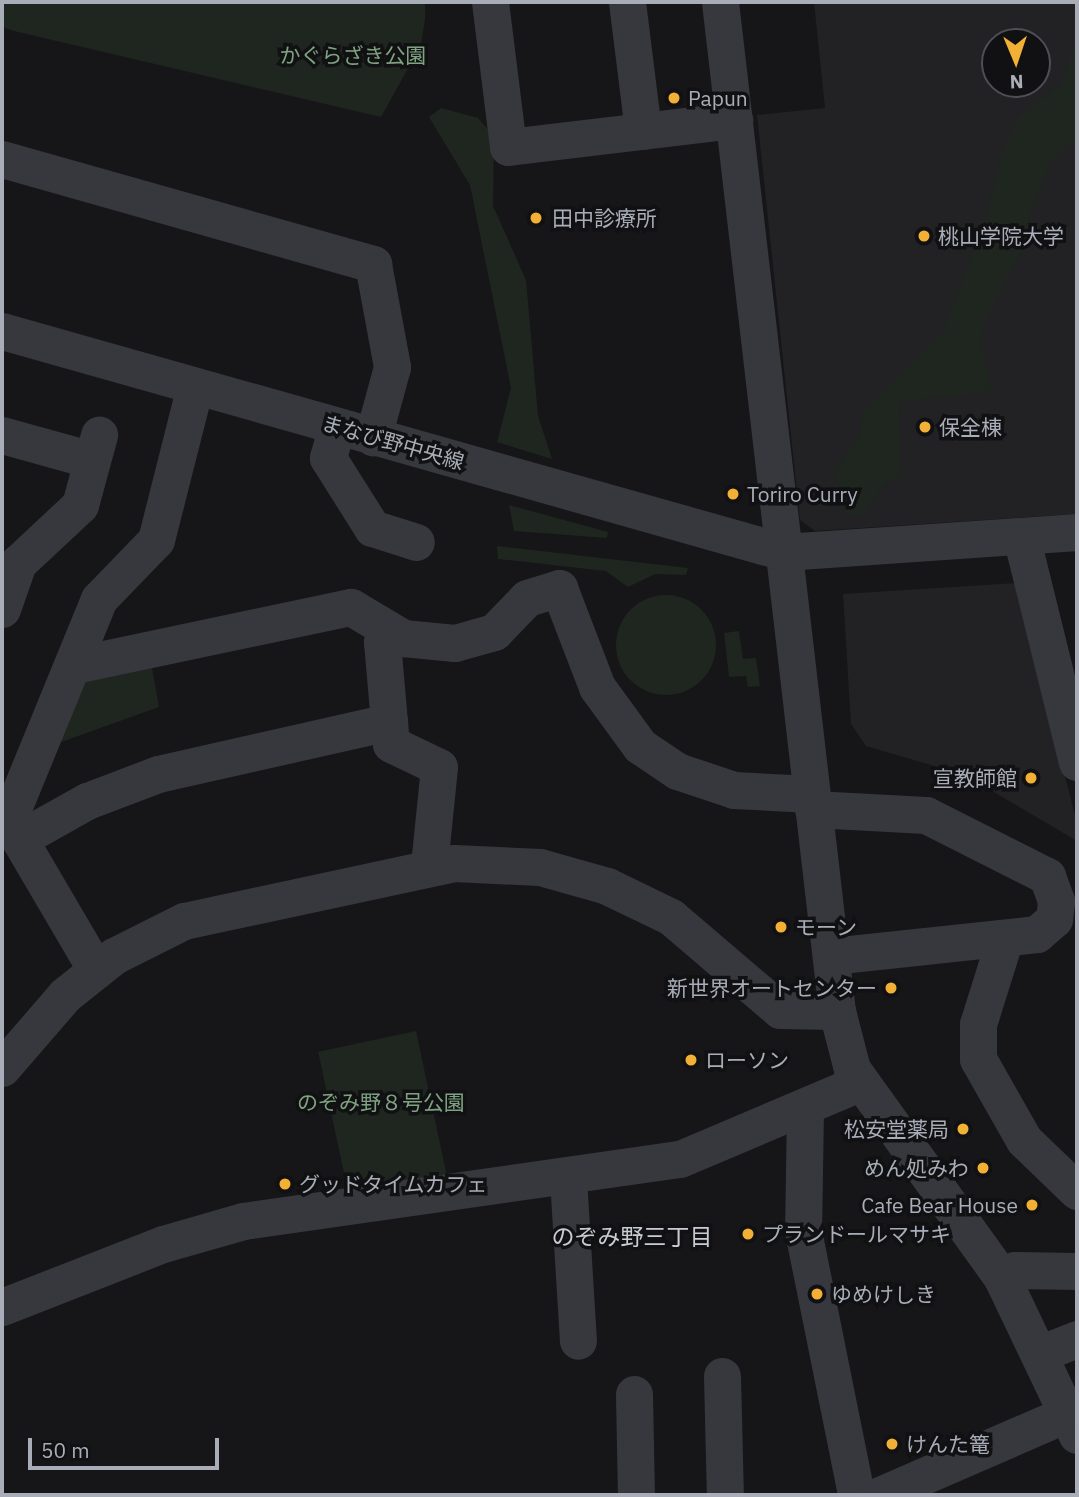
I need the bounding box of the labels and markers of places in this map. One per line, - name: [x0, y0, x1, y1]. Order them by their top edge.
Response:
- place label: Papun: [688, 85, 748, 111]
- marker: Papun: [666, 90, 682, 106]
- place label: 田中診療所: [552, 205, 657, 231]
- marker: 田中診療所: [526, 208, 546, 228]
- place label: 桃山学院大学: [938, 223, 1064, 249]
- marker: 桃山学院大学: [916, 228, 932, 244]
- place label: 保全棟: [939, 414, 1002, 440]
- marker: 保全棟: [917, 419, 933, 435]
- place label: Toriro Curry: [747, 481, 858, 507]
- marker: Toriro Curry: [725, 486, 741, 502]
- place label: 宣教師館: [933, 765, 1017, 791]
- marker: 宣教師館: [1023, 770, 1039, 786]
- place label: モーン: [795, 914, 858, 940]
- marker: モーン: [773, 919, 789, 935]
- place label: 新世界オートセンター: [667, 975, 877, 1001]
- marker: 新世界オートセンター: [883, 980, 899, 996]
- place label: ローソン: [705, 1047, 789, 1073]
- marker: ローソン: [683, 1052, 699, 1068]
- place label: 松安堂薬局: [844, 1116, 949, 1142]
- marker: 松安堂薬局: [955, 1121, 971, 1137]
- place label: めん処みわ: [864, 1155, 969, 1181]
- marker: めん処みわ: [975, 1160, 991, 1176]
- place label: グッドタイムカフェ: [299, 1171, 488, 1197]
- marker: グッドタイムカフェ: [277, 1176, 293, 1192]
- place label: Cafe Bear House: [861, 1192, 1018, 1218]
- marker: Cafe Bear House: [1024, 1197, 1040, 1213]
- place label: プランドールマサキ: [762, 1221, 951, 1247]
- marker: プランドールマサキ: [740, 1226, 756, 1242]
- place label: ゆめけしき: [831, 1281, 936, 1307]
- marker: ゆめけしき: [809, 1286, 825, 1302]
- place label: けんた篭: [906, 1431, 990, 1457]
- marker: けんた篭: [884, 1436, 900, 1452]

